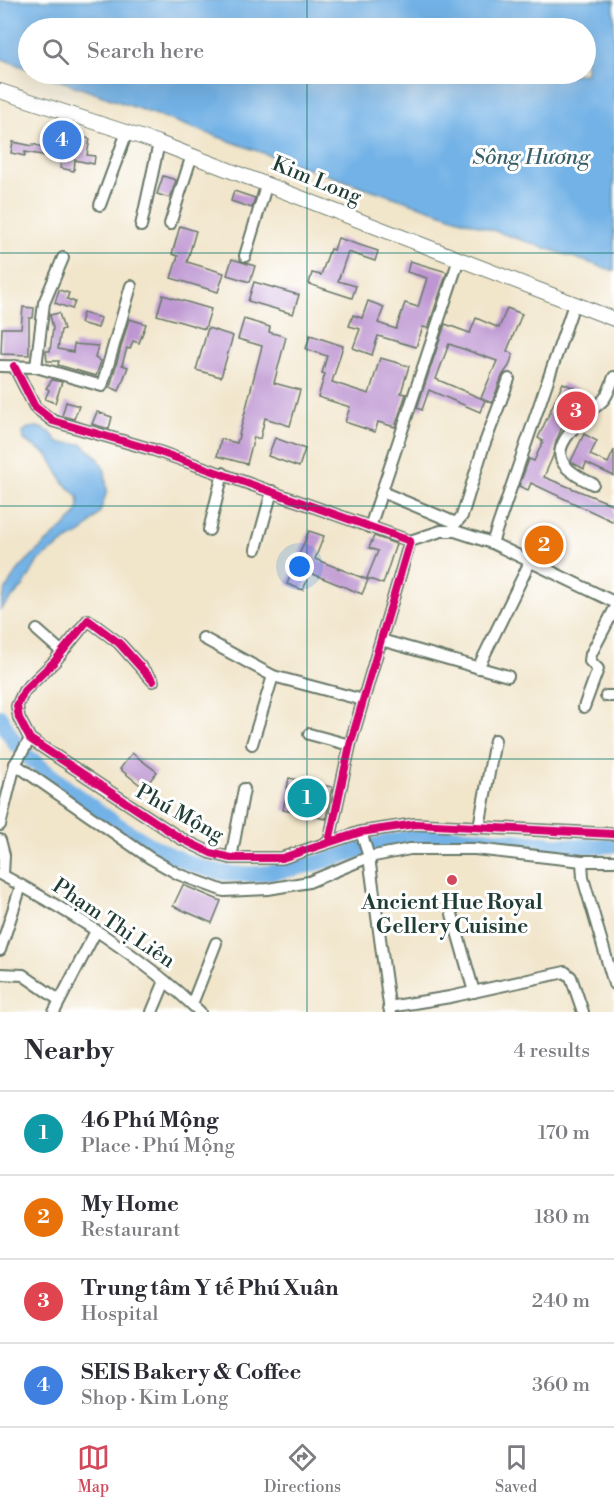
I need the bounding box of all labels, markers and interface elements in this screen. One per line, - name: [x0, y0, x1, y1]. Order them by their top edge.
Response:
- search box: [18, 18, 596, 84]
- icon: search: [39, 35, 72, 68]
- text: Search here: [87, 38, 204, 65]
- pin: 4: [42, 118, 82, 162]
- water label: Sông Hương: [472, 144, 591, 171]
- street label: Kim Long: [268, 151, 365, 211]
- pin: 3: [556, 388, 596, 434]
- pin: 2: [524, 522, 564, 568]
- your location: [285, 552, 314, 581]
- pin: 1: [288, 776, 326, 820]
- street label: Phú Mộng: [131, 779, 228, 849]
- street label: Phạm Thị Liên: [47, 873, 180, 975]
- marker: Ancient Hue Royal Gellery Cuisine: [445, 873, 459, 887]
- place label: Ancient Hue Royal Gellery Cuisine: [360, 890, 543, 940]
- text: Nearby: [24, 1035, 114, 1067]
- text: 4 results: [513, 1039, 590, 1064]
- text: 46 Phú Mộng: [81, 1107, 218, 1134]
- text: 1: [39, 1121, 48, 1146]
- text: 170 m: [538, 1121, 590, 1146]
- text: Place · Phú Mộng: [81, 1134, 235, 1159]
- text: My Home: [81, 1191, 179, 1218]
- text: 2: [37, 1205, 50, 1230]
- text: 180 m: [535, 1205, 590, 1230]
- text: Restaurant: [81, 1218, 180, 1243]
- text: Trung tâm Y tế Phú Xuân: [81, 1275, 339, 1302]
- text: 3: [37, 1289, 50, 1314]
- text: 240 m: [532, 1289, 590, 1314]
- text: Hospital: [81, 1302, 158, 1327]
- text: SEIS Bakery & Coffee: [81, 1359, 301, 1386]
- text: 4: [37, 1373, 50, 1398]
- text: 360 m: [532, 1373, 590, 1398]
- text: Shop · Kim Long: [81, 1386, 228, 1411]
- tab: Map: [77, 1441, 110, 1497]
- tab: Directions: [264, 1441, 341, 1497]
- tab: Saved: [495, 1441, 537, 1497]

